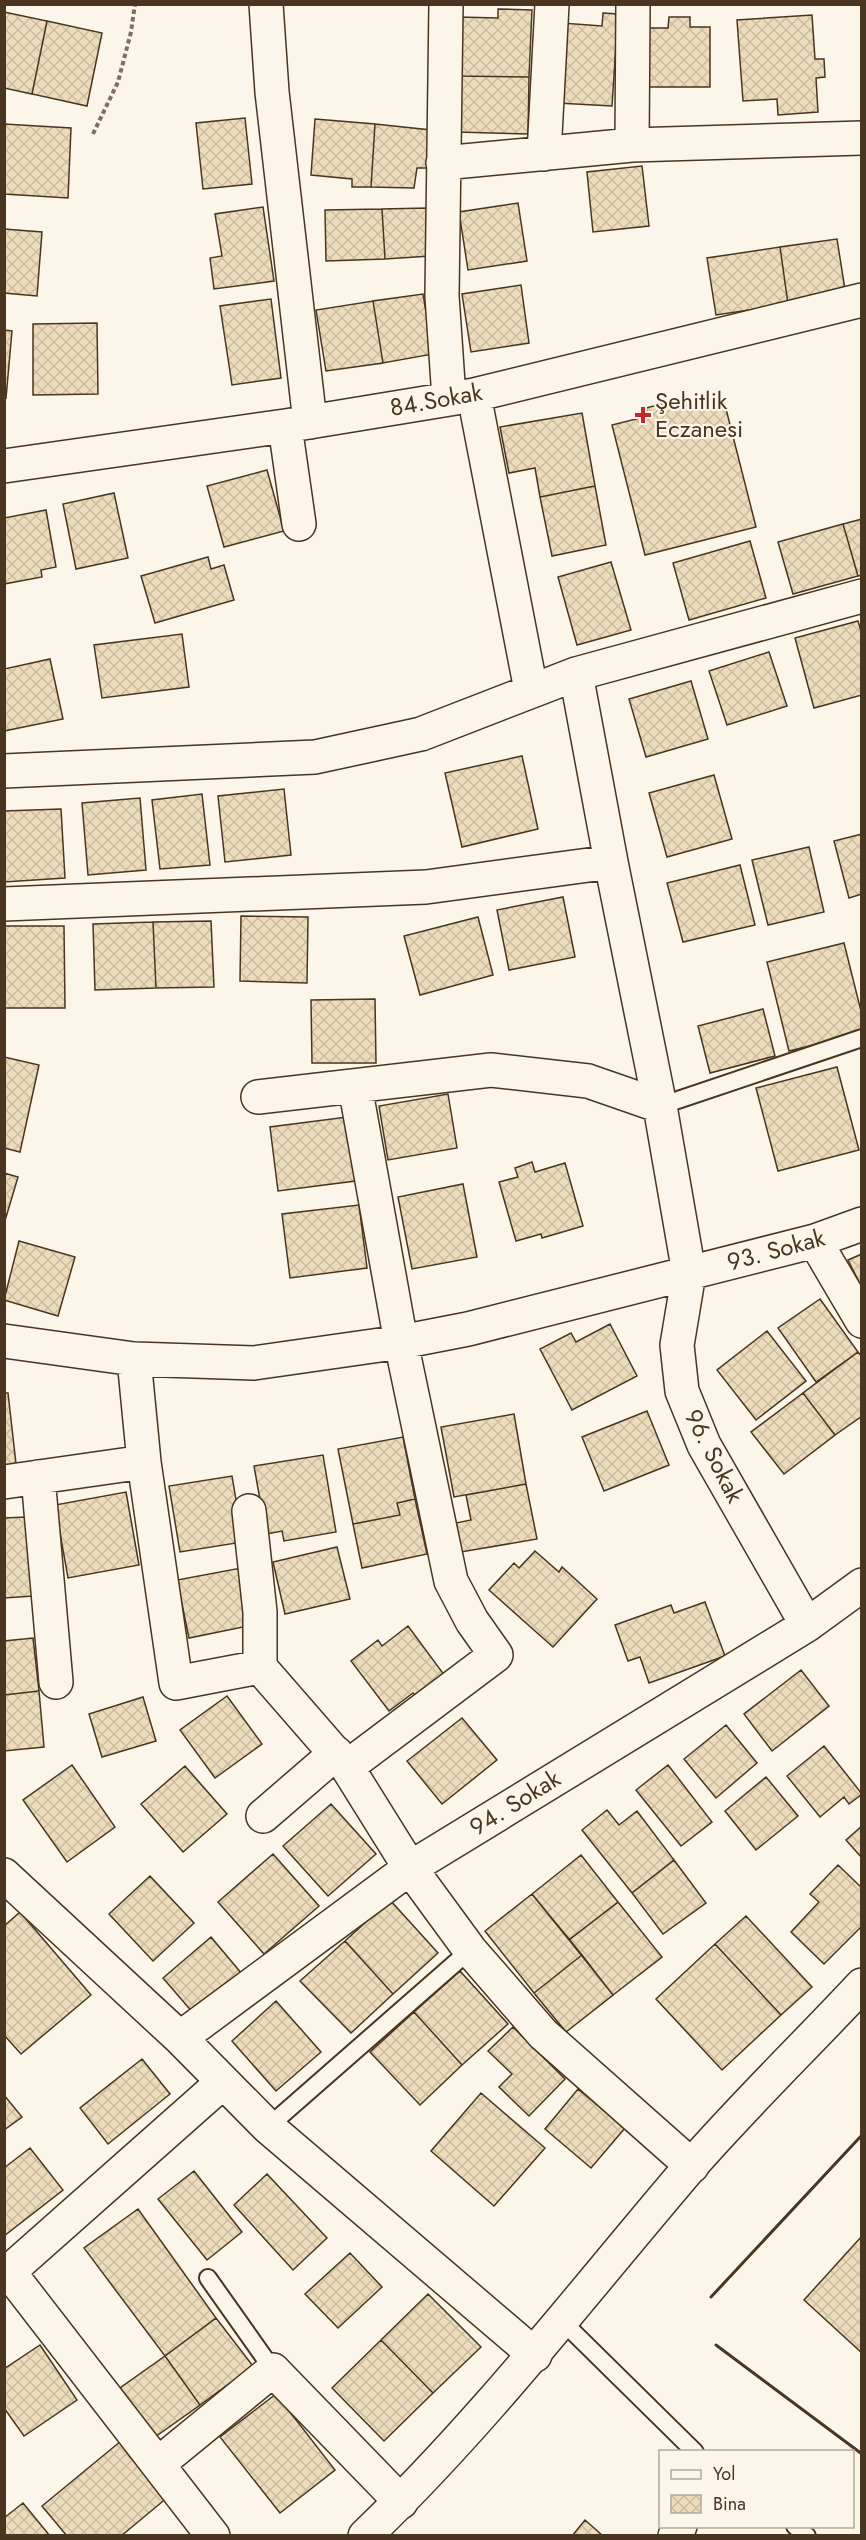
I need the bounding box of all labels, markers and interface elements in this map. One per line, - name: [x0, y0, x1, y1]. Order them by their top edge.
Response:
- street label: 84.Sokak: [387, 374, 485, 425]
- place label: Şehitlik Eczanesi: [655, 383, 743, 446]
- marker: Şehitlik Eczanesi: [636, 408, 650, 422]
- street label: 93. Sokak: [723, 1220, 829, 1279]
- street label: 96. Sokak: [676, 1403, 753, 1509]
- street label: 94. Sokak: [463, 1761, 567, 1844]
- legend: [659, 2450, 854, 2528]
- text: Yol: [713, 2461, 735, 2487]
- text: Bina: [713, 2491, 746, 2517]

